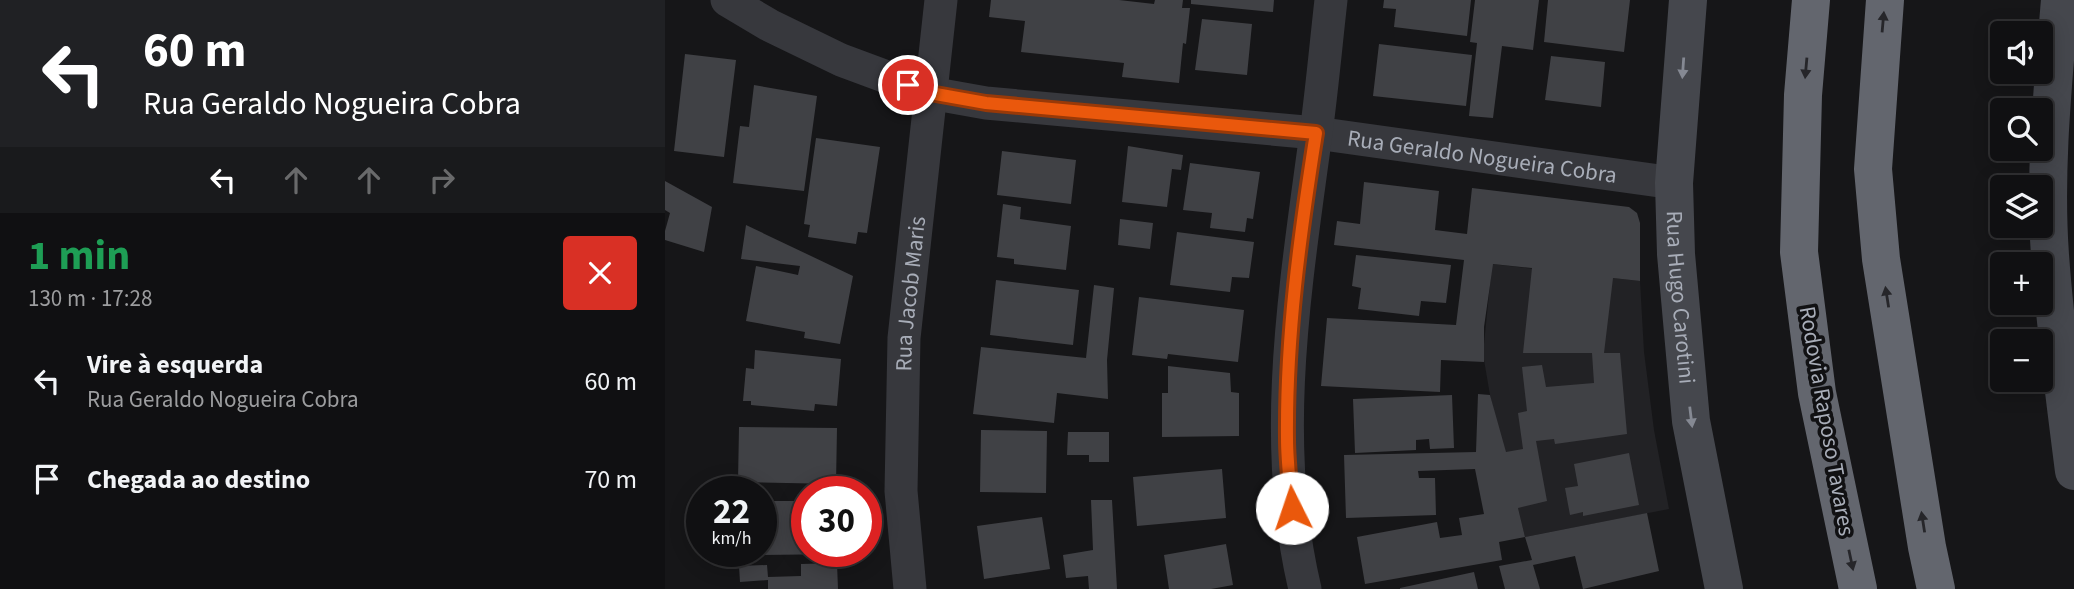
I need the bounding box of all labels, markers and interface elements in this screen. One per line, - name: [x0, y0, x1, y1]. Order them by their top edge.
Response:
- one-way arrow: [1878, 11, 1889, 33]
- text: 60 m: [143, 16, 247, 86]
- map controls: [1990, 21, 2053, 392]
- button: sound: [1990, 21, 2053, 84]
- icon: left: [28, 28, 119, 119]
- pin: [878, 55, 938, 115]
- one-way arrow: [1677, 57, 1688, 79]
- one-way arrow: [1800, 57, 1811, 79]
- icon: arrive: [889, 66, 927, 104]
- text: Rua Geraldo Nogueira Cobra: [143, 81, 521, 127]
- button: search: [1990, 98, 2053, 161]
- street label: Rua Geraldo Nogueira Cobra: [1345, 121, 1619, 191]
- icon: left: [204, 161, 242, 199]
- icon: ahead: [277, 161, 315, 199]
- icon: ahead: [350, 161, 388, 199]
- icon: right: [423, 161, 461, 199]
- button: layers: [1990, 175, 2053, 238]
- street label: Rua Hugo Carotini: [1658, 210, 1704, 385]
- street label: Rua Jacob Maris: [887, 214, 934, 372]
- text: 1 min: [28, 226, 130, 286]
- button: close: [563, 236, 637, 310]
- button: +: [1990, 252, 2053, 315]
- text: 130 m · 17:28: [28, 282, 152, 315]
- one-way arrow: [1881, 286, 1892, 308]
- street label: Rodovia Raposo Tavares: [1791, 304, 1863, 538]
- button: −: [1990, 329, 2053, 392]
- text: Vire à esquerda: [87, 346, 263, 383]
- icon: left: [28, 362, 66, 400]
- text: 60 m: [584, 363, 637, 400]
- text: Rua Geraldo Nogueira Cobra: [87, 383, 359, 416]
- one-way arrow: [1686, 406, 1697, 428]
- icon: arrive: [28, 460, 66, 498]
- text: Chegada ao destino: [87, 461, 310, 498]
- text: 70 m: [584, 461, 637, 498]
- position arrow: [1255, 471, 1329, 545]
- speed limit sign: 30: [791, 476, 882, 567]
- text: 22: [713, 487, 750, 537]
- one-way arrow: [1917, 511, 1928, 533]
- text: km/h: [712, 526, 751, 551]
- one-way arrow: [1846, 549, 1857, 571]

